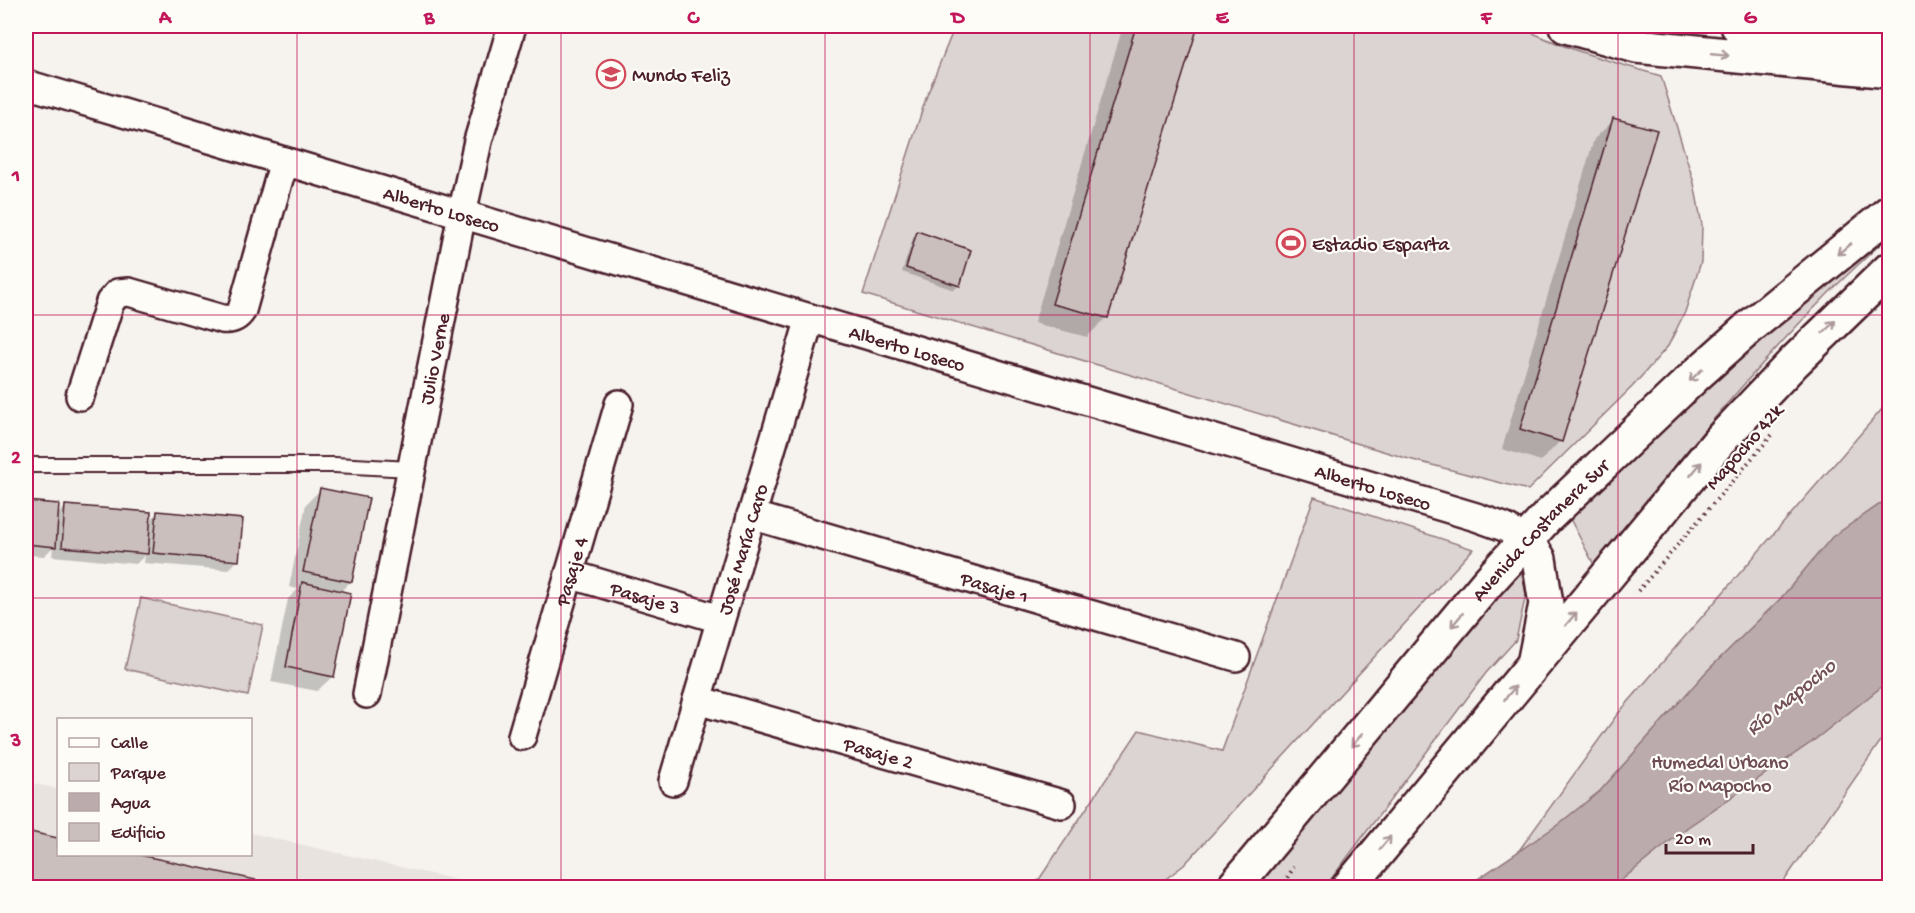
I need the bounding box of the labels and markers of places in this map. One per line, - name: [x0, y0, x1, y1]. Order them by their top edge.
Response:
- school or university icon: Mundo Feliz: [595, 58, 627, 90]
- place label: Mundo Feliz: [632, 66, 731, 89]
- sports icon: Estadio Esparta: [1275, 227, 1307, 259]
- place label: Estadio Esparta: [1312, 235, 1450, 258]

